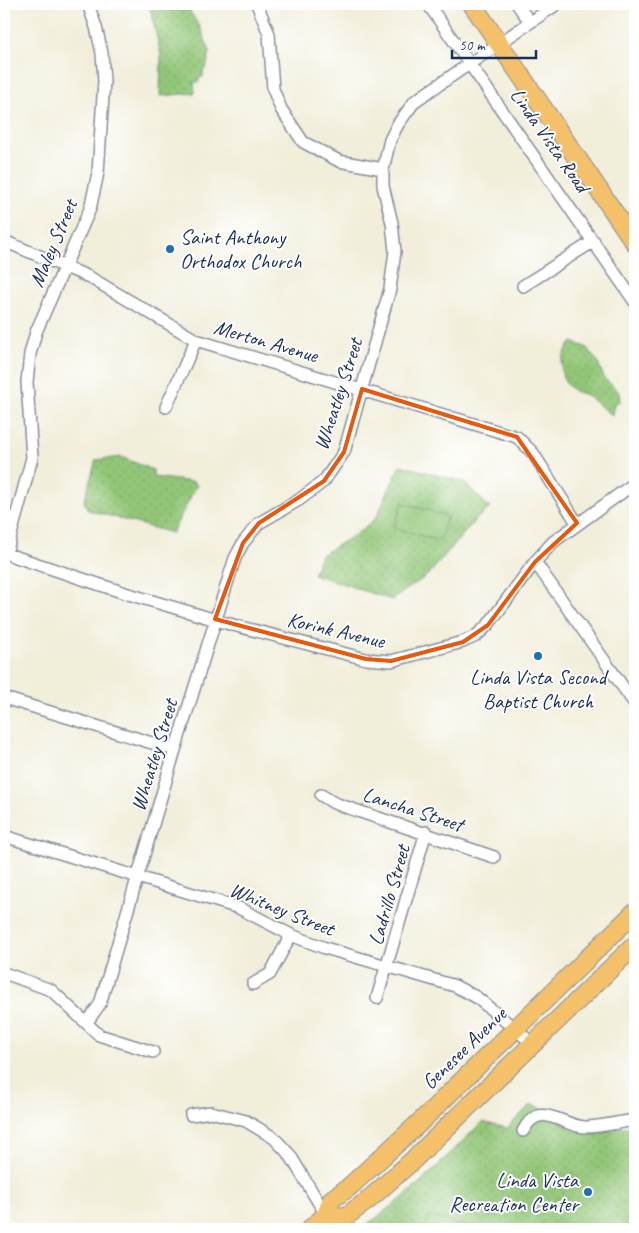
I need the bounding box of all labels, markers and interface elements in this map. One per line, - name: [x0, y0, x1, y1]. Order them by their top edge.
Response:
- scale bar: [452, 28, 535, 60]
- text: 50 m: [459, 36, 486, 55]
- street label: Linda Vista Road: [505, 83, 598, 200]
- street label: Maley Street: [23, 194, 84, 291]
- place label: Saint Anthony Orthodox Church: [180, 224, 302, 274]
- marker: Saint Anthony Orthodox Church: [164, 243, 176, 255]
- street label: Merton Avenue: [211, 314, 322, 369]
- street label: Wheatley Street: [308, 333, 369, 453]
- street label: Korink Avenue: [285, 606, 388, 654]
- marker: Linda Vista Second Baptist Church: [532, 650, 544, 662]
- place label: Linda Vista Second Baptist Church: [470, 664, 610, 714]
- street label: Wheatley Street: [125, 694, 184, 814]
- street label: Lancha Street: [360, 781, 469, 838]
- street label: Ladrillo Street: [362, 840, 416, 948]
- street label: Whitney Street: [226, 876, 340, 942]
- street label: Genesee Avenue: [416, 1000, 513, 1095]
- place label: Linda Vista Recreation Center: [449, 1167, 580, 1217]
- marker: Linda Vista Recreation Center: [582, 1186, 594, 1198]

